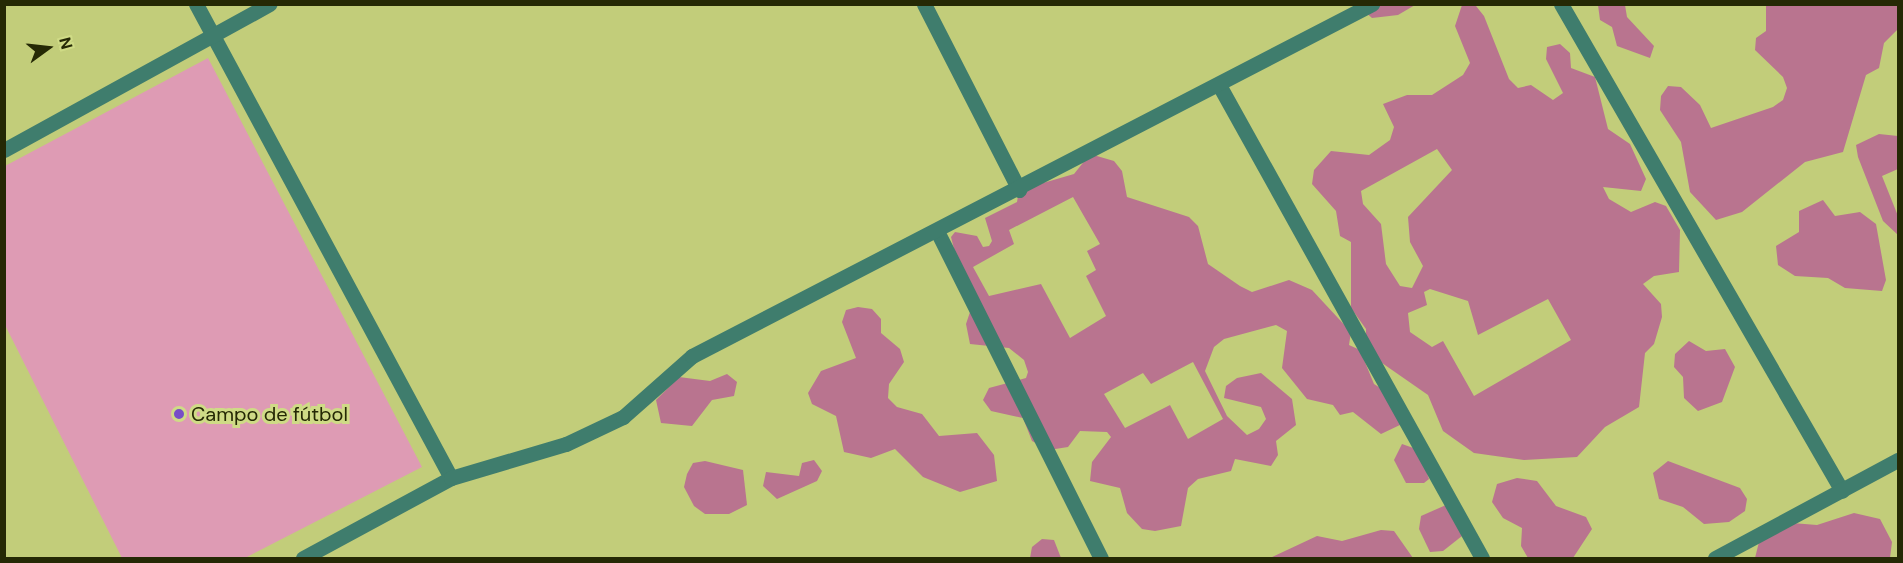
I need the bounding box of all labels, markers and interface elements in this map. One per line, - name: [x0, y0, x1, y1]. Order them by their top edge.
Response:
- north arrow: [18, 18, 78, 78]
- text: N: [54, 35, 78, 52]
- place label: Campo de fútbol: [191, 402, 348, 426]
- marker: Campo de fútbol: [172, 407, 186, 421]

